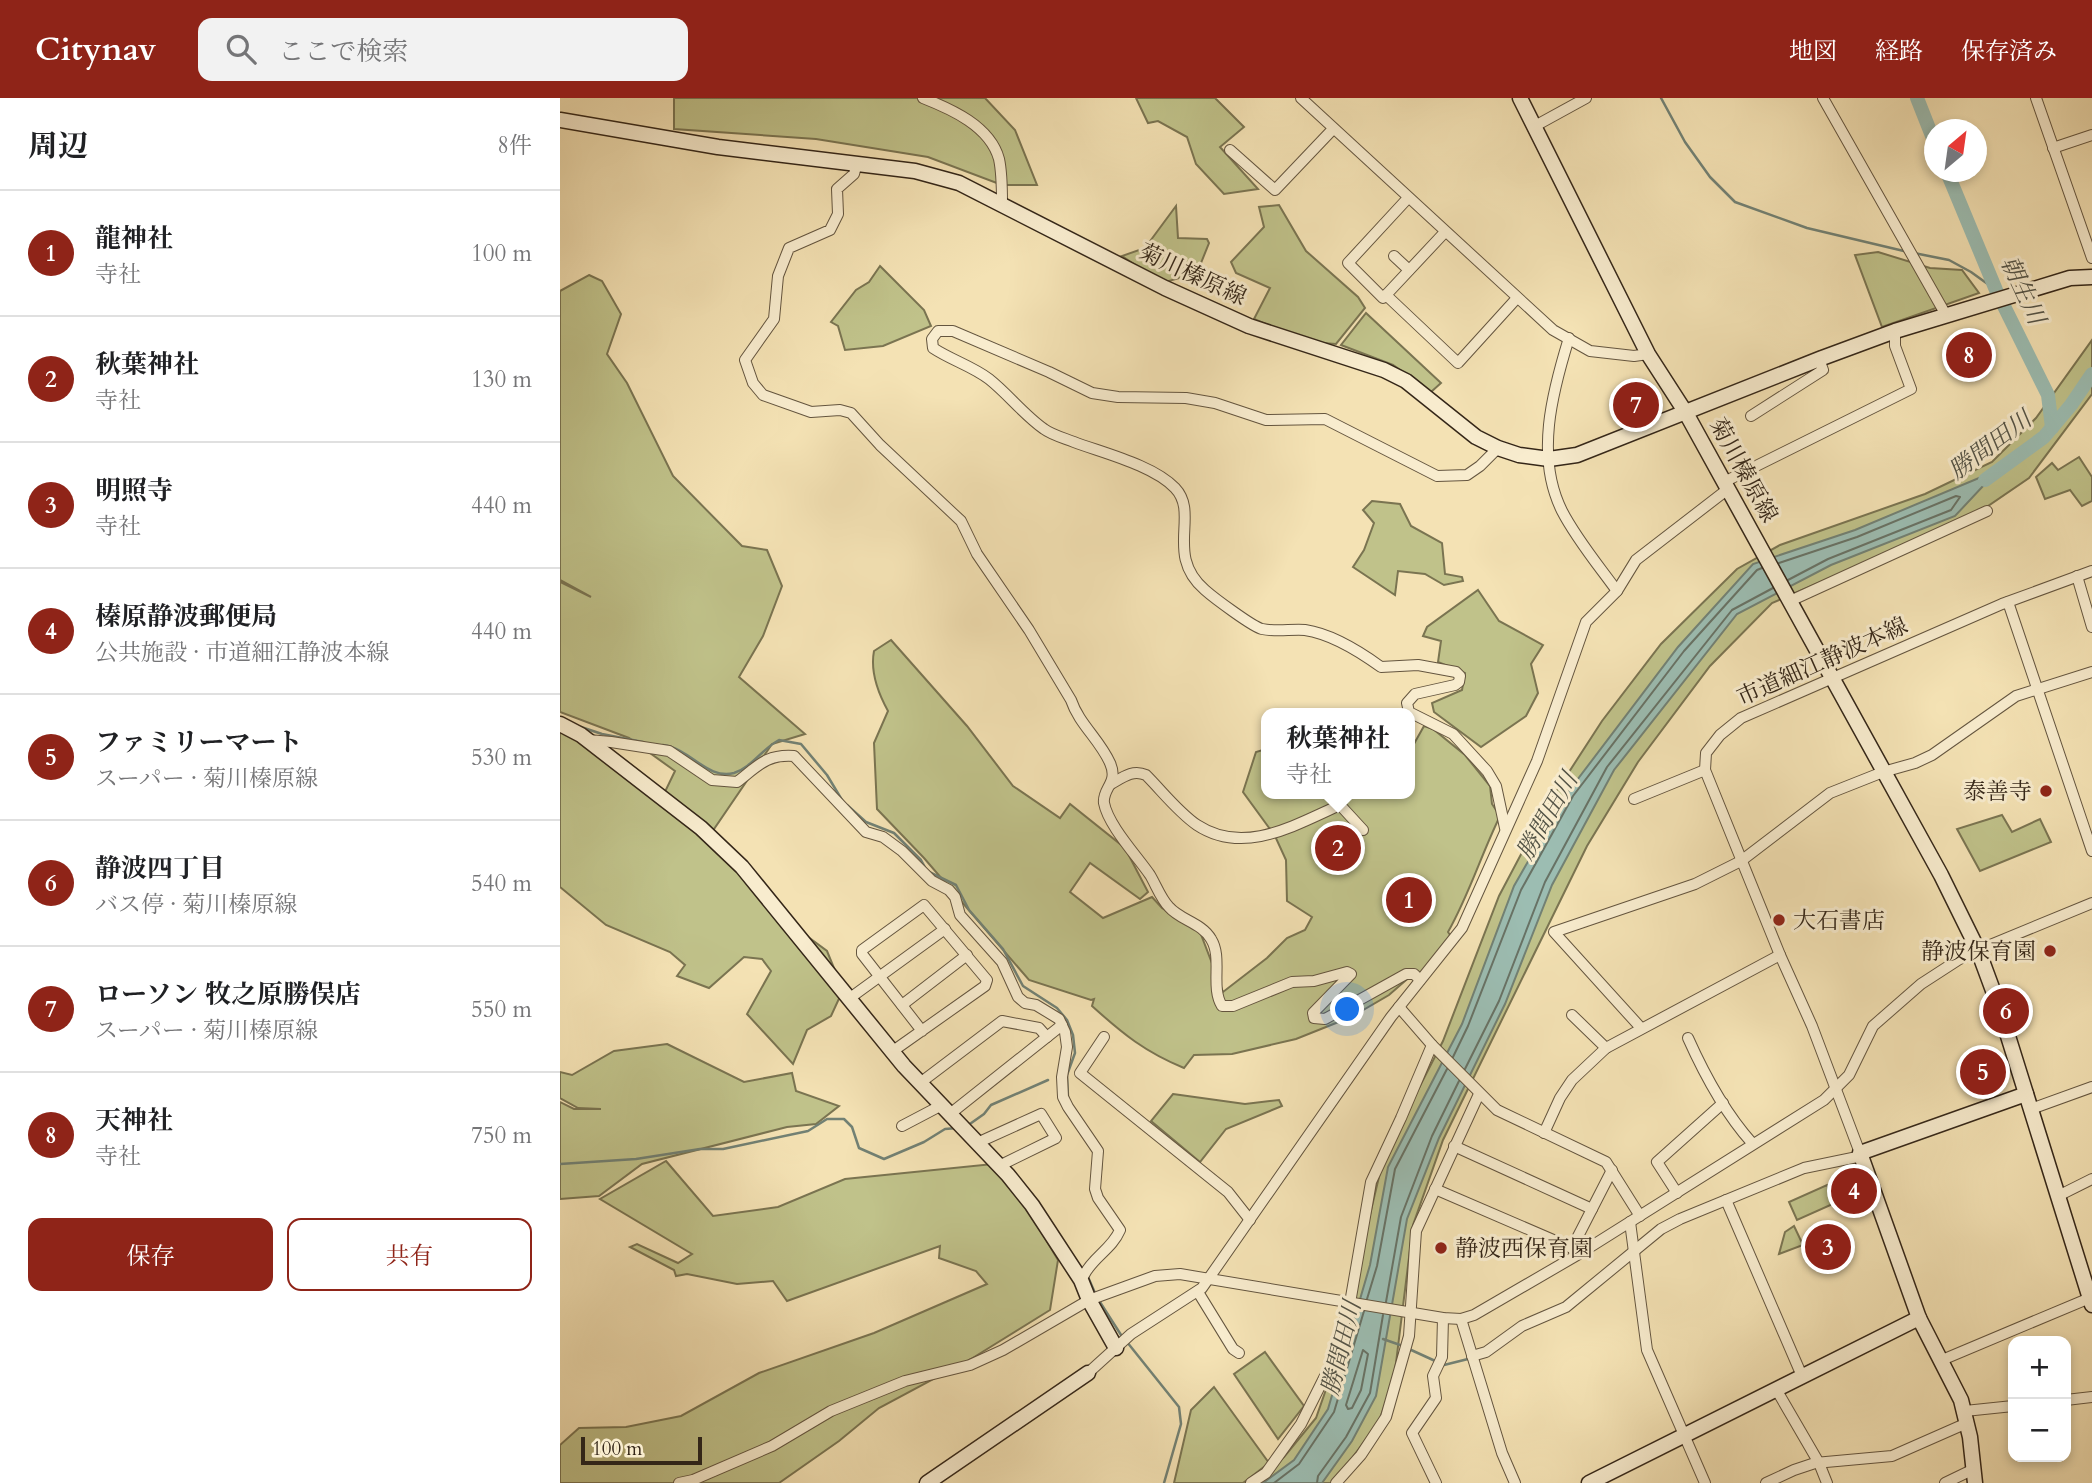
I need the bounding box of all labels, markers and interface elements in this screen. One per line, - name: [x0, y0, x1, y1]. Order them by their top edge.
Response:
- search box: [198, 18, 688, 81]
- text: Citynav: [35, 27, 156, 72]
- icon: search: [222, 30, 260, 68]
- text: ここで検索: [278, 34, 408, 69]
- text: 地図: [1789, 35, 1837, 68]
- text: 経路: [1875, 35, 1923, 68]
- text: 保存済み: [1961, 35, 2057, 68]
- north arrow: [1924, 119, 1987, 182]
- text: 周辺: [28, 126, 88, 167]
- text: 8件: [497, 130, 532, 161]
- text: 龍神社: [95, 221, 173, 256]
- street label: 菊川榛原線: [1134, 236, 1251, 313]
- text: 1: [45, 238, 57, 269]
- text: 100 m: [471, 238, 532, 269]
- water label: 朝生川: [1992, 251, 2054, 333]
- text: 寺社: [95, 259, 141, 290]
- pin: 8: [1946, 329, 1992, 381]
- text: 秋葉神社: [95, 347, 199, 382]
- text: 2: [45, 364, 57, 395]
- text: 130 m: [471, 364, 532, 395]
- pin: 7: [1613, 379, 1659, 431]
- text: 寺社: [95, 385, 141, 416]
- water label: 勝間田川: [1942, 402, 2041, 487]
- street label: 菊川榛原線: [1702, 412, 1785, 528]
- text: 明照寺: [95, 473, 173, 508]
- text: 3: [45, 490, 57, 521]
- text: 440 m: [471, 490, 532, 521]
- text: 寺社: [95, 511, 141, 542]
- text: 榛原静波郵便局: [95, 599, 277, 634]
- street label: 市道細江静波本線: [1732, 610, 1913, 713]
- text: 4: [45, 616, 57, 647]
- text: 440 m: [471, 616, 532, 647]
- text: 公共施設 · 市道細江静波本線: [95, 637, 389, 668]
- popup: [1261, 708, 1415, 799]
- text: 秋葉神社: [1286, 721, 1390, 756]
- text: ファミリーマート: [95, 725, 302, 760]
- text: 5: [45, 742, 57, 773]
- text: 530 m: [471, 742, 532, 773]
- text: 寺社: [1286, 759, 1332, 790]
- text: スーパー · 菊川榛原線: [95, 763, 318, 794]
- water label: 勝間田川: [1509, 764, 1587, 866]
- place label: 泰善寺: [1963, 776, 2032, 807]
- marker: 泰善寺: [2038, 783, 2054, 799]
- pin: 2: [1315, 822, 1361, 874]
- text: 静波四丁目: [95, 851, 225, 886]
- text: 6: [45, 868, 57, 899]
- text: 540 m: [471, 868, 532, 899]
- pin: 1: [1386, 874, 1432, 926]
- text: バス停 · 菊川榛原線: [95, 889, 297, 920]
- place label: 大石書店: [1793, 905, 1885, 936]
- marker: 大石書店: [1771, 912, 1787, 928]
- place label: 静波保育園: [1921, 936, 2036, 967]
- marker: 静波保育園: [2042, 943, 2058, 959]
- text: ローソン 牧之原勝俣店: [95, 977, 361, 1012]
- pin: 6: [1983, 985, 2029, 1037]
- your location: [1330, 992, 1364, 1026]
- text: 7: [45, 994, 57, 1025]
- text: 550 m: [471, 994, 532, 1025]
- text: スーパー · 菊川榛原線: [95, 1015, 318, 1046]
- pin: 5: [1960, 1046, 2006, 1098]
- text: 天神社: [95, 1103, 173, 1138]
- text: 8: [45, 1120, 57, 1151]
- text: 750 m: [471, 1120, 532, 1151]
- text: 寺社: [95, 1141, 141, 1172]
- pin: 4: [1831, 1165, 1877, 1217]
- button: 保存: [28, 1218, 273, 1291]
- button: 共有: [287, 1218, 532, 1291]
- pin: 3: [1805, 1221, 1851, 1273]
- place label: 静波西保育園: [1455, 1233, 1593, 1264]
- marker: 静波西保育園: [1433, 1240, 1449, 1256]
- water label: 勝間田川: [1314, 1295, 1370, 1399]
- map controls: [2008, 1336, 2071, 1462]
- button: +: [2008, 1336, 2071, 1399]
- button: −: [2008, 1399, 2071, 1462]
- scale bar: [581, 1434, 702, 1466]
- text: 100 m: [592, 1436, 642, 1462]

